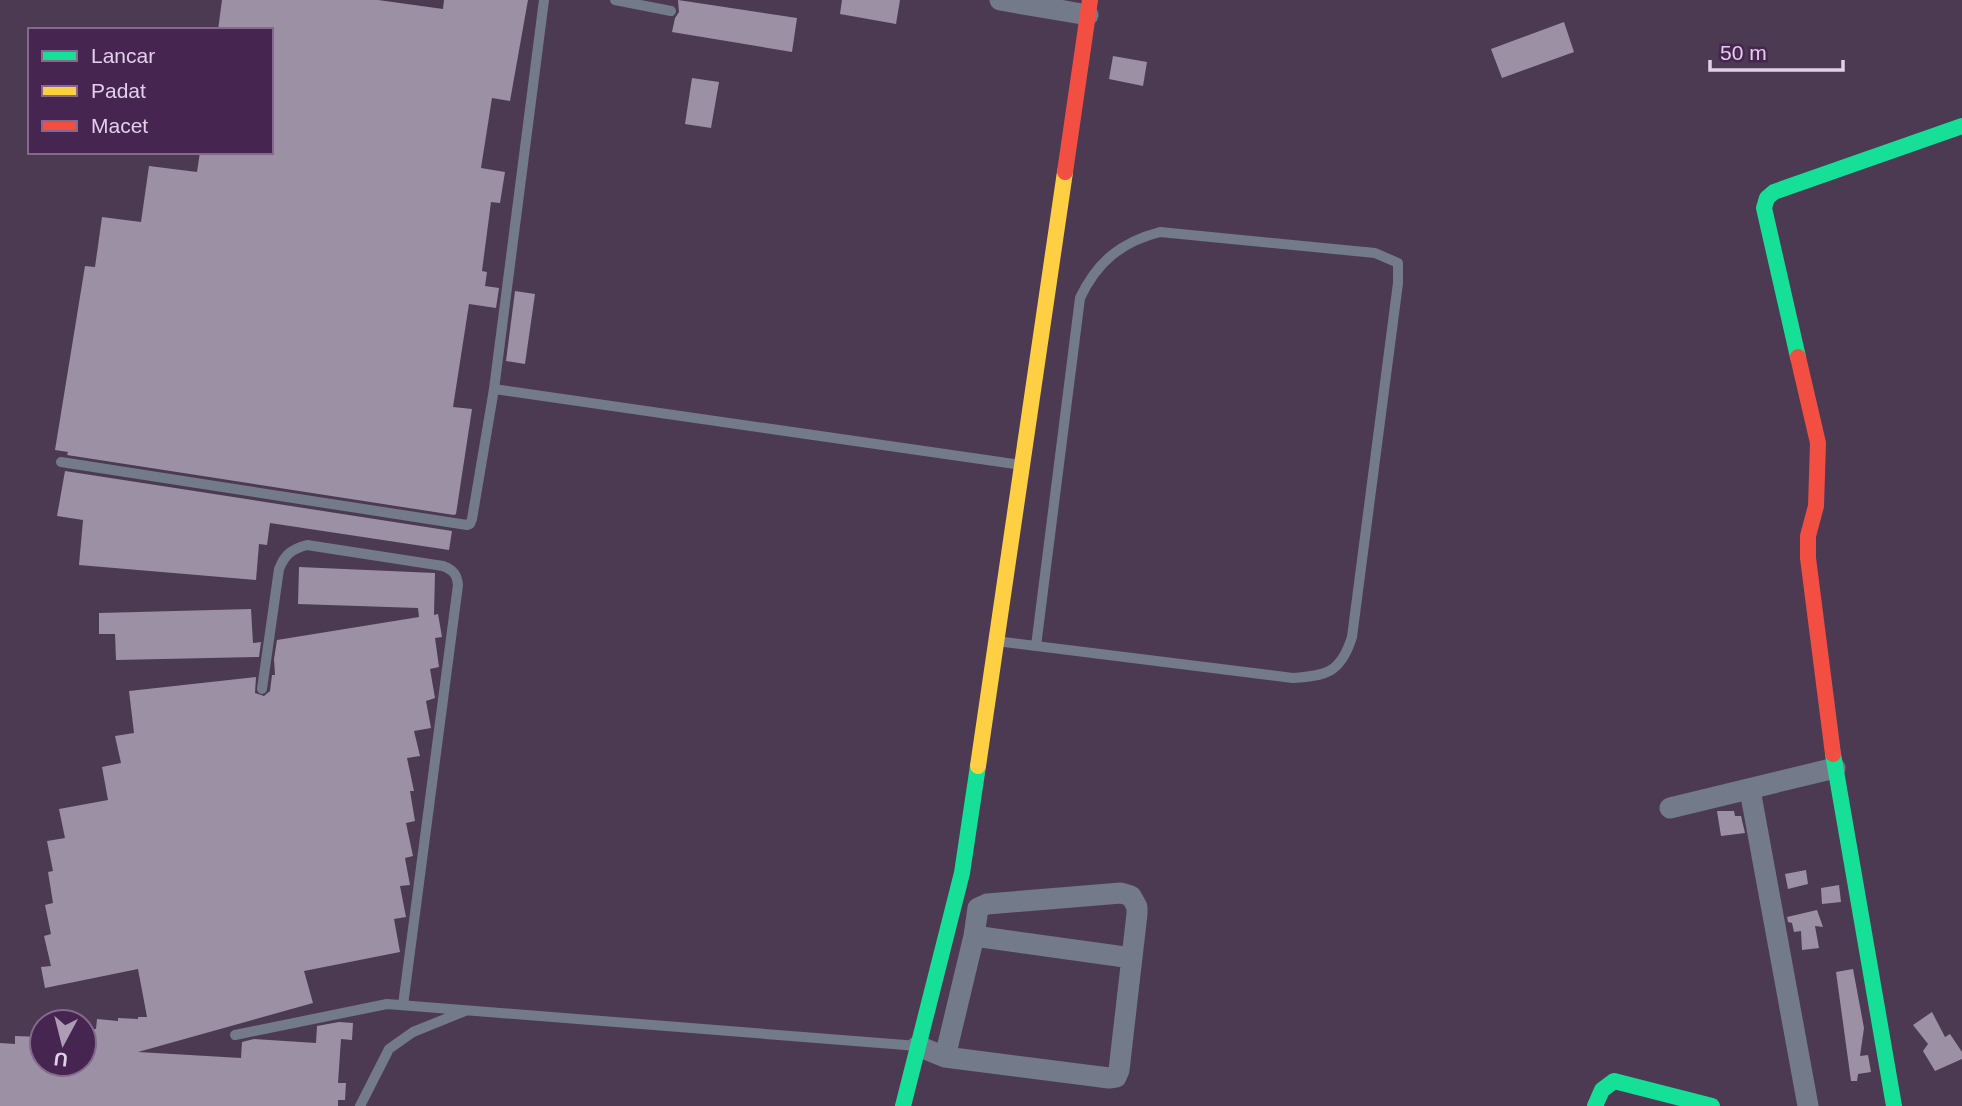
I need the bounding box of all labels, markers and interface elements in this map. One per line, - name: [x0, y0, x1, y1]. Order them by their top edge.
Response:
- legend: [28, 28, 273, 154]
- scale bar: [1710, 28, 1843, 72]
- text: 50 m: [1720, 41, 1767, 64]
- text: Lancar: [91, 44, 155, 67]
- text: Padat: [91, 79, 146, 102]
- text: Macet: [91, 114, 148, 137]
- north arrow: [28, 1008, 98, 1078]
- text: U: [53, 1048, 69, 1071]

